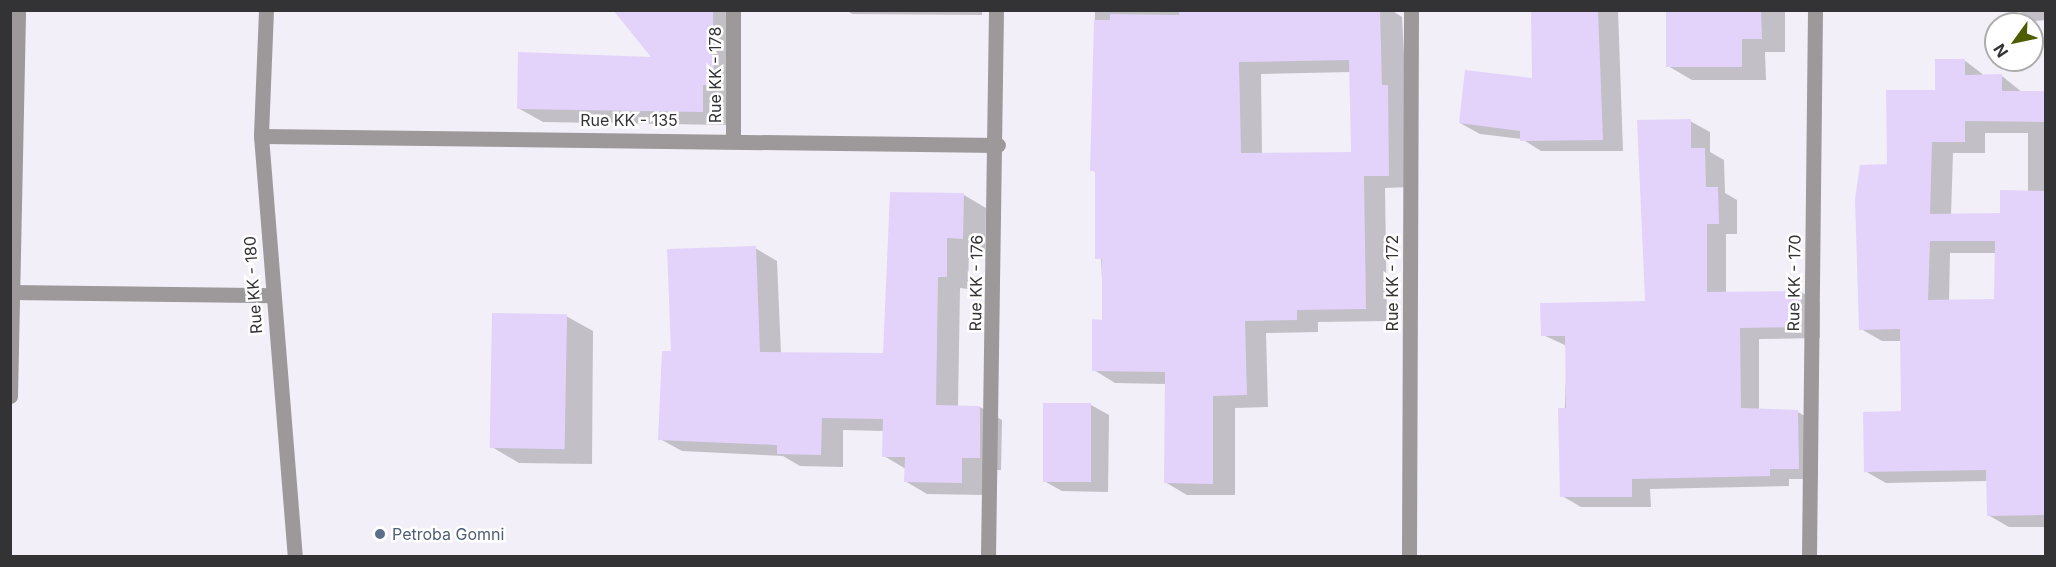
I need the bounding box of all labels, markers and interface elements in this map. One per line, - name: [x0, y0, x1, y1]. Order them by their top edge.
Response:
- north arrow: [1984, 12, 2044, 72]
- street label: Rue KK - 178: [705, 27, 725, 123]
- text: N: [1989, 40, 2012, 61]
- street label: Rue KK - 135: [580, 110, 678, 130]
- street label: Rue KK - 176: [966, 234, 986, 332]
- street label: Rue KK - 170: [1784, 234, 1804, 332]
- street label: Rue KK - 180: [240, 235, 266, 335]
- street label: Rue KK - 172: [1382, 235, 1402, 331]
- place label: Petroba Gomni: [392, 524, 504, 544]
- marker: Petroba Gomni: [373, 527, 387, 541]

